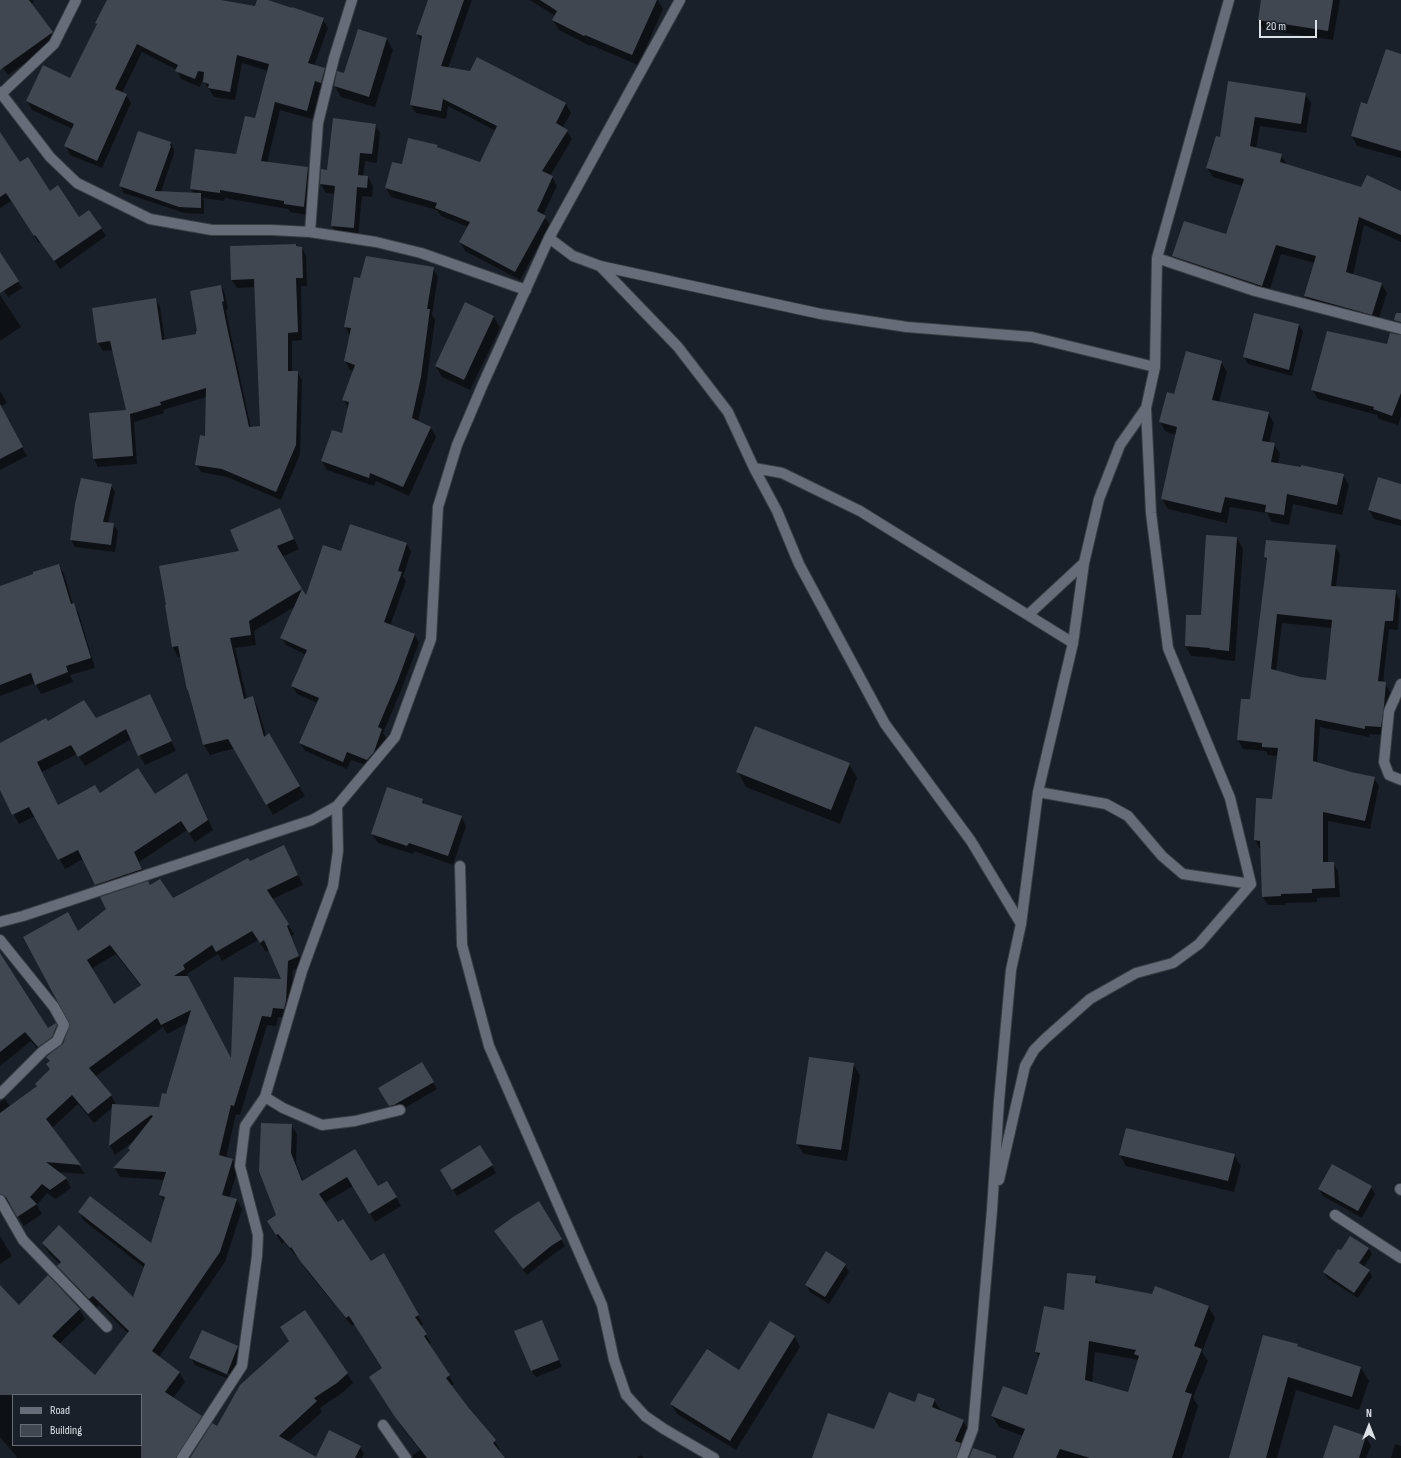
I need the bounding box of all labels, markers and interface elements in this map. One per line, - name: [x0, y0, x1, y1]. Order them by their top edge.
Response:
- scale bar: [1261, 12, 1319, 38]
- text: 20 m: [1266, 19, 1286, 34]
- legend: [12, 1394, 142, 1446]
- text: Road: [50, 1403, 70, 1418]
- north arrow: [1349, 1406, 1389, 1446]
- text: N: [1366, 1407, 1372, 1420]
- text: Building: [50, 1423, 82, 1438]

